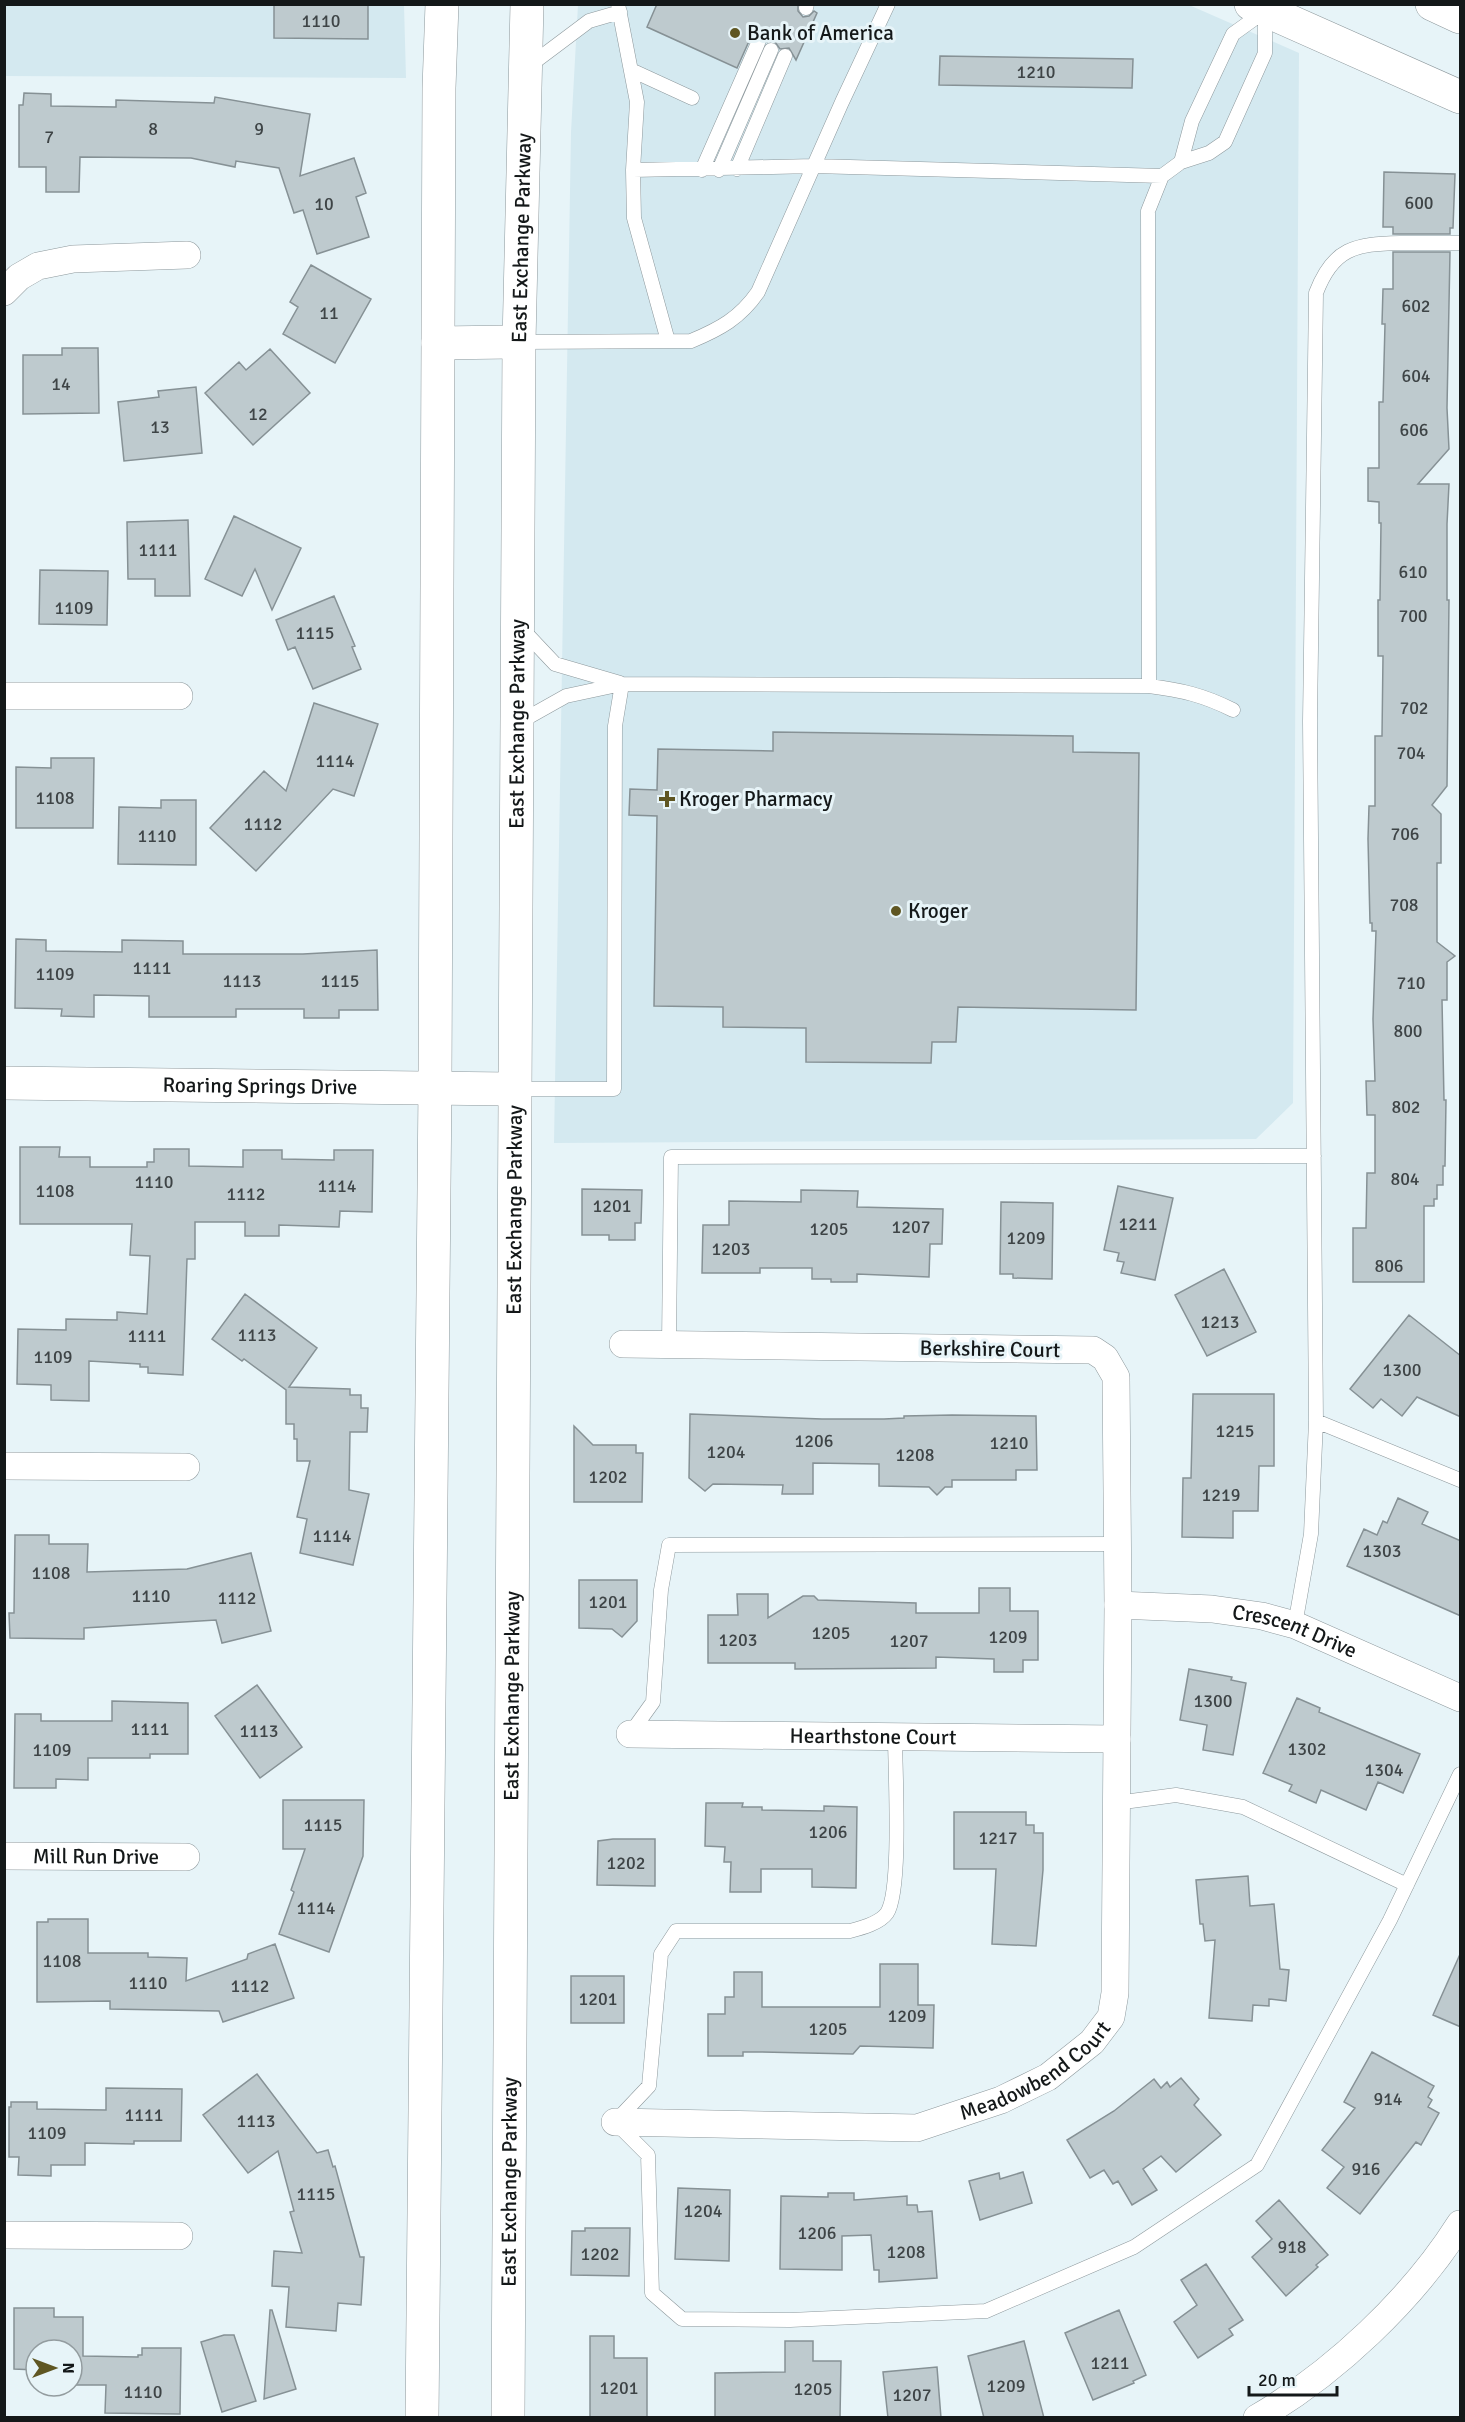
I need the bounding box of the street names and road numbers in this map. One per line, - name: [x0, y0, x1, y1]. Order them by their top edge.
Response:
- street label: East Exchange Parkway: [506, 133, 537, 343]
- street label: East Exchange Parkway: [503, 619, 531, 829]
- street label: Roaring Springs Drive: [162, 1072, 358, 1100]
- street label: East Exchange Parkway: [501, 1105, 528, 1315]
- street label: Berkshire Court: [919, 1335, 1061, 1363]
- street label: East Exchange Parkway: [498, 1591, 525, 1801]
- street label: Crescent Drive: [1231, 1599, 1361, 1664]
- street label: Hearthstone Court: [790, 1723, 956, 1750]
- street label: Mill Run Drive: [33, 1843, 159, 1870]
- street label: Meadowbend Court: [956, 2016, 1116, 2126]
- street label: East Exchange Parkway: [496, 2077, 523, 2287]

